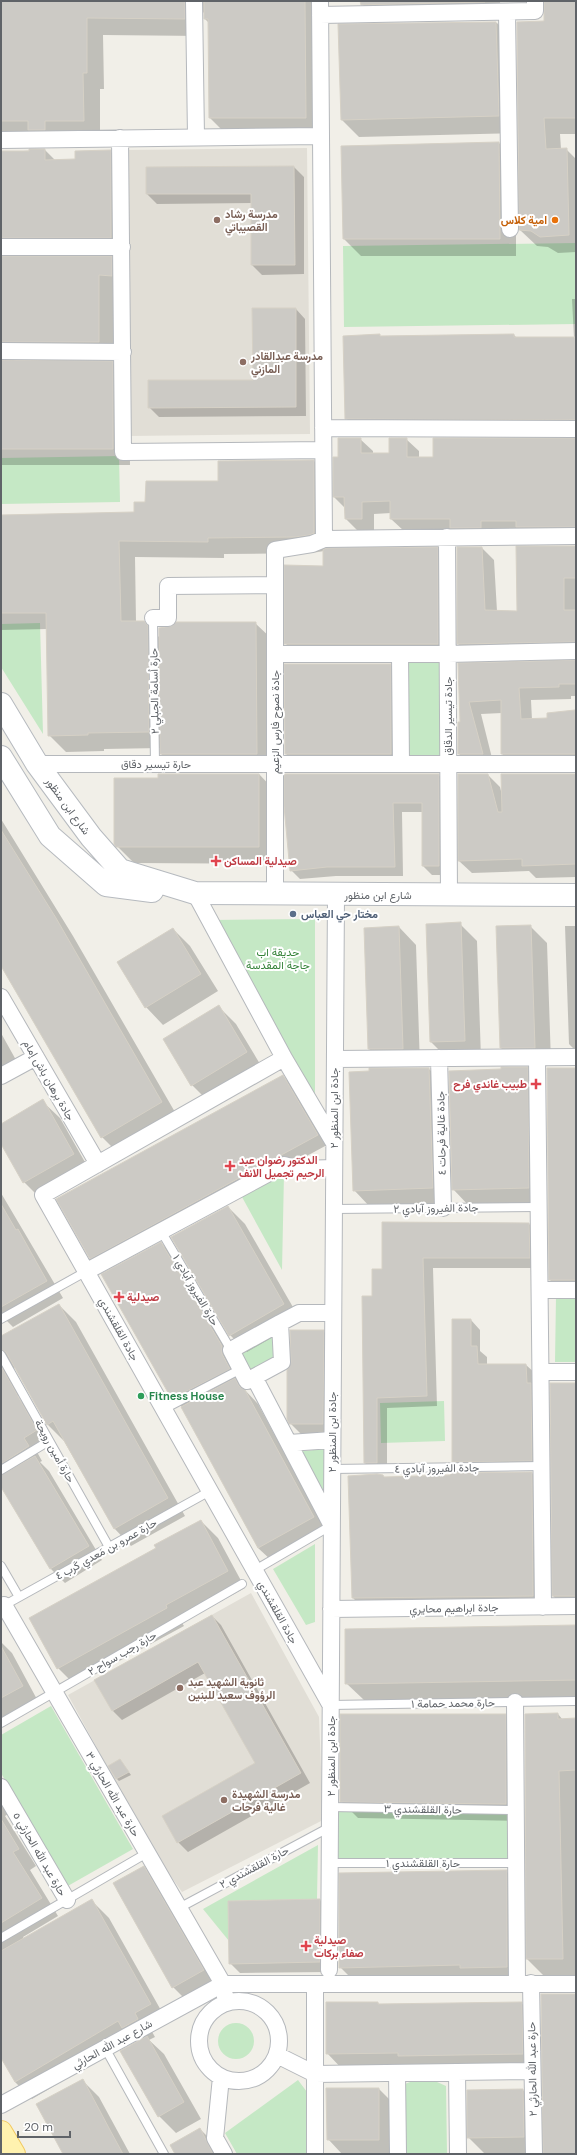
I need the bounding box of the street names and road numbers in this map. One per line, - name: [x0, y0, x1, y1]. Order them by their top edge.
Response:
- street label: حارة أسامة الجبلي ٢: [146, 648, 165, 734]
- street label: جادة نصوح فارس الزعيم: [268, 670, 283, 774]
- street label: جادة تيسير الدقاق: [441, 677, 455, 755]
- street label: حارة تيسير دقاق: [121, 757, 191, 771]
- street label: شارع ابن منظور: [41, 774, 94, 838]
- street label: شارع ابن منظور: [343, 888, 412, 903]
- street label: جادة برهان باش إمام: [19, 1037, 78, 1123]
- street label: جادة ابن المنظور ٢: [327, 1068, 341, 1148]
- street label: جادة غالية فرحات ٤: [433, 1091, 449, 1175]
- street label: جادة الفيروز آبادي ٢: [393, 1200, 479, 1219]
- street label: حارة الفيروز آبادي ١: [167, 1252, 222, 1330]
- street label: جادة القلقشندي: [93, 1295, 142, 1365]
- street label: جادة ابن المنظور ٢: [325, 1392, 339, 1472]
- street label: حارة أمين رويحة: [32, 1417, 78, 1485]
- street label: جادة الفيروز آبادي ٤: [395, 1460, 479, 1479]
- street label: حارة عمرو بن مَعدي كَرب ٤: [53, 1515, 161, 1585]
- street label: جادة القلقشندي: [252, 1578, 301, 1648]
- street label: جادة ابراهيم محايري: [409, 1600, 499, 1619]
- street label: حارة رجب سواح ٢: [85, 1628, 159, 1679]
- street label: حارة محمد حمامة ١: [411, 1695, 495, 1711]
- street label: جادة ابن المنظور ٢: [324, 1716, 338, 1796]
- street label: حارة عبد الله الحارثي ٣: [80, 1749, 143, 1841]
- street label: حارة القلقشندي ٣: [384, 1801, 462, 1820]
- street label: حارة عبد الله الحارثي ٥: [8, 1809, 70, 1900]
- street label: حارة القلقشندي ٢: [217, 1843, 293, 1894]
- street label: حارة القلقشندي ١: [386, 1856, 460, 1873]
- street label: شارع عبد الله الحارثي: [69, 2016, 156, 2075]
- street label: حارة عبد الله الحارثي ٢: [524, 2022, 543, 2116]

